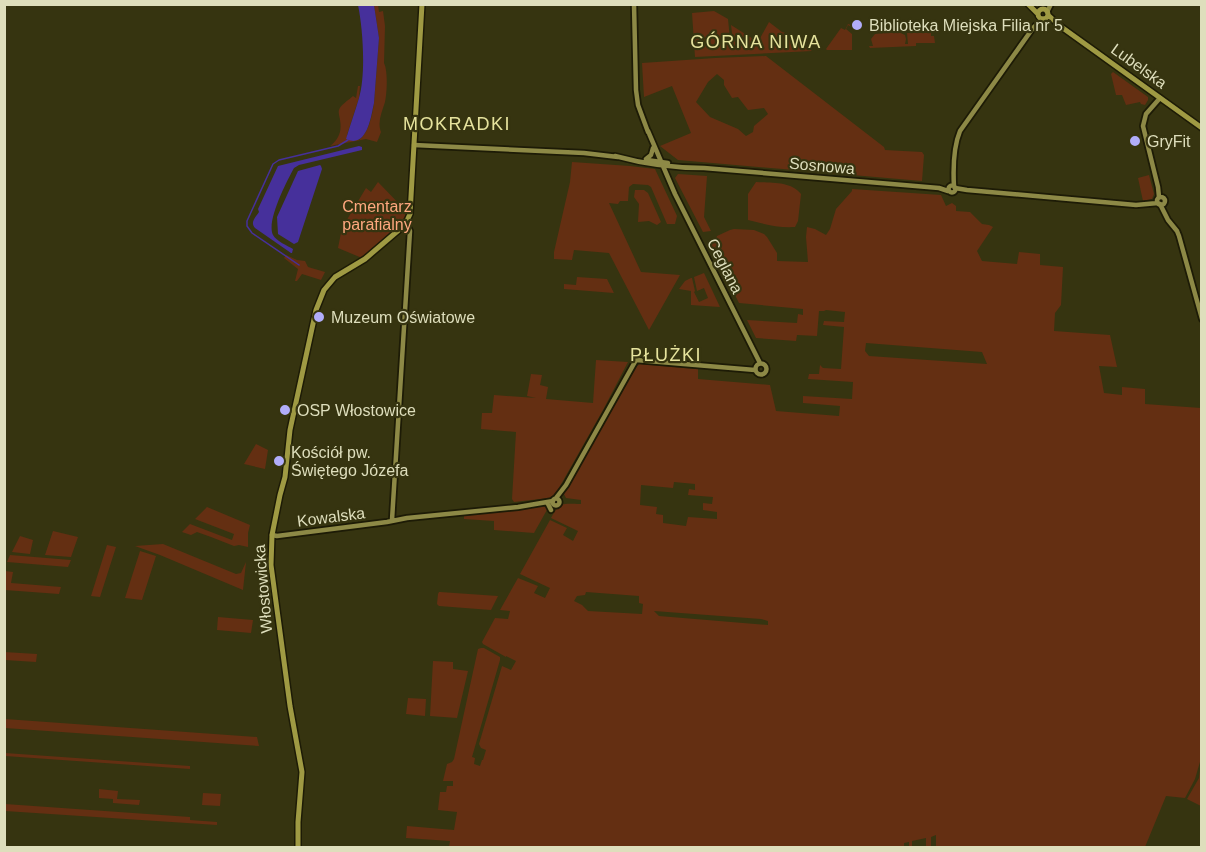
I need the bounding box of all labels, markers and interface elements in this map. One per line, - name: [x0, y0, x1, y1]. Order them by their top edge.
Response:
- place label: Biblioteka Miejska Filia nr 5: [869, 17, 1063, 34]
- marker: Biblioteka Miejska Filia nr 5: [850, 18, 864, 32]
- district label: GÓRNA NIWA: [690, 31, 822, 52]
- street label: Lubelska: [1108, 40, 1170, 92]
- district label: MOKRADKI: [403, 114, 511, 134]
- place label: GryFit: [1147, 133, 1191, 150]
- marker: GryFit: [1128, 134, 1142, 148]
- street label: Sosnowa: [788, 155, 856, 177]
- park label: Cmentarz parafialny: [342, 198, 412, 233]
- street label: Ceglana: [704, 236, 746, 296]
- place label: Muzeum Oświatowe: [331, 309, 475, 326]
- marker: Muzeum Oświatowe: [312, 310, 326, 324]
- district label: PŁUŻKI: [630, 345, 702, 365]
- place label: OSP Włostowice: [297, 402, 416, 419]
- marker: OSP Włostowice: [278, 403, 292, 417]
- place label: Kościół pw. Świętego Józefa: [291, 444, 409, 479]
- marker: Kościół pw. Świętego Józefa: [272, 454, 286, 468]
- street label: Kowalska: [296, 504, 366, 530]
- street label: Włostowicka: [251, 544, 275, 634]

